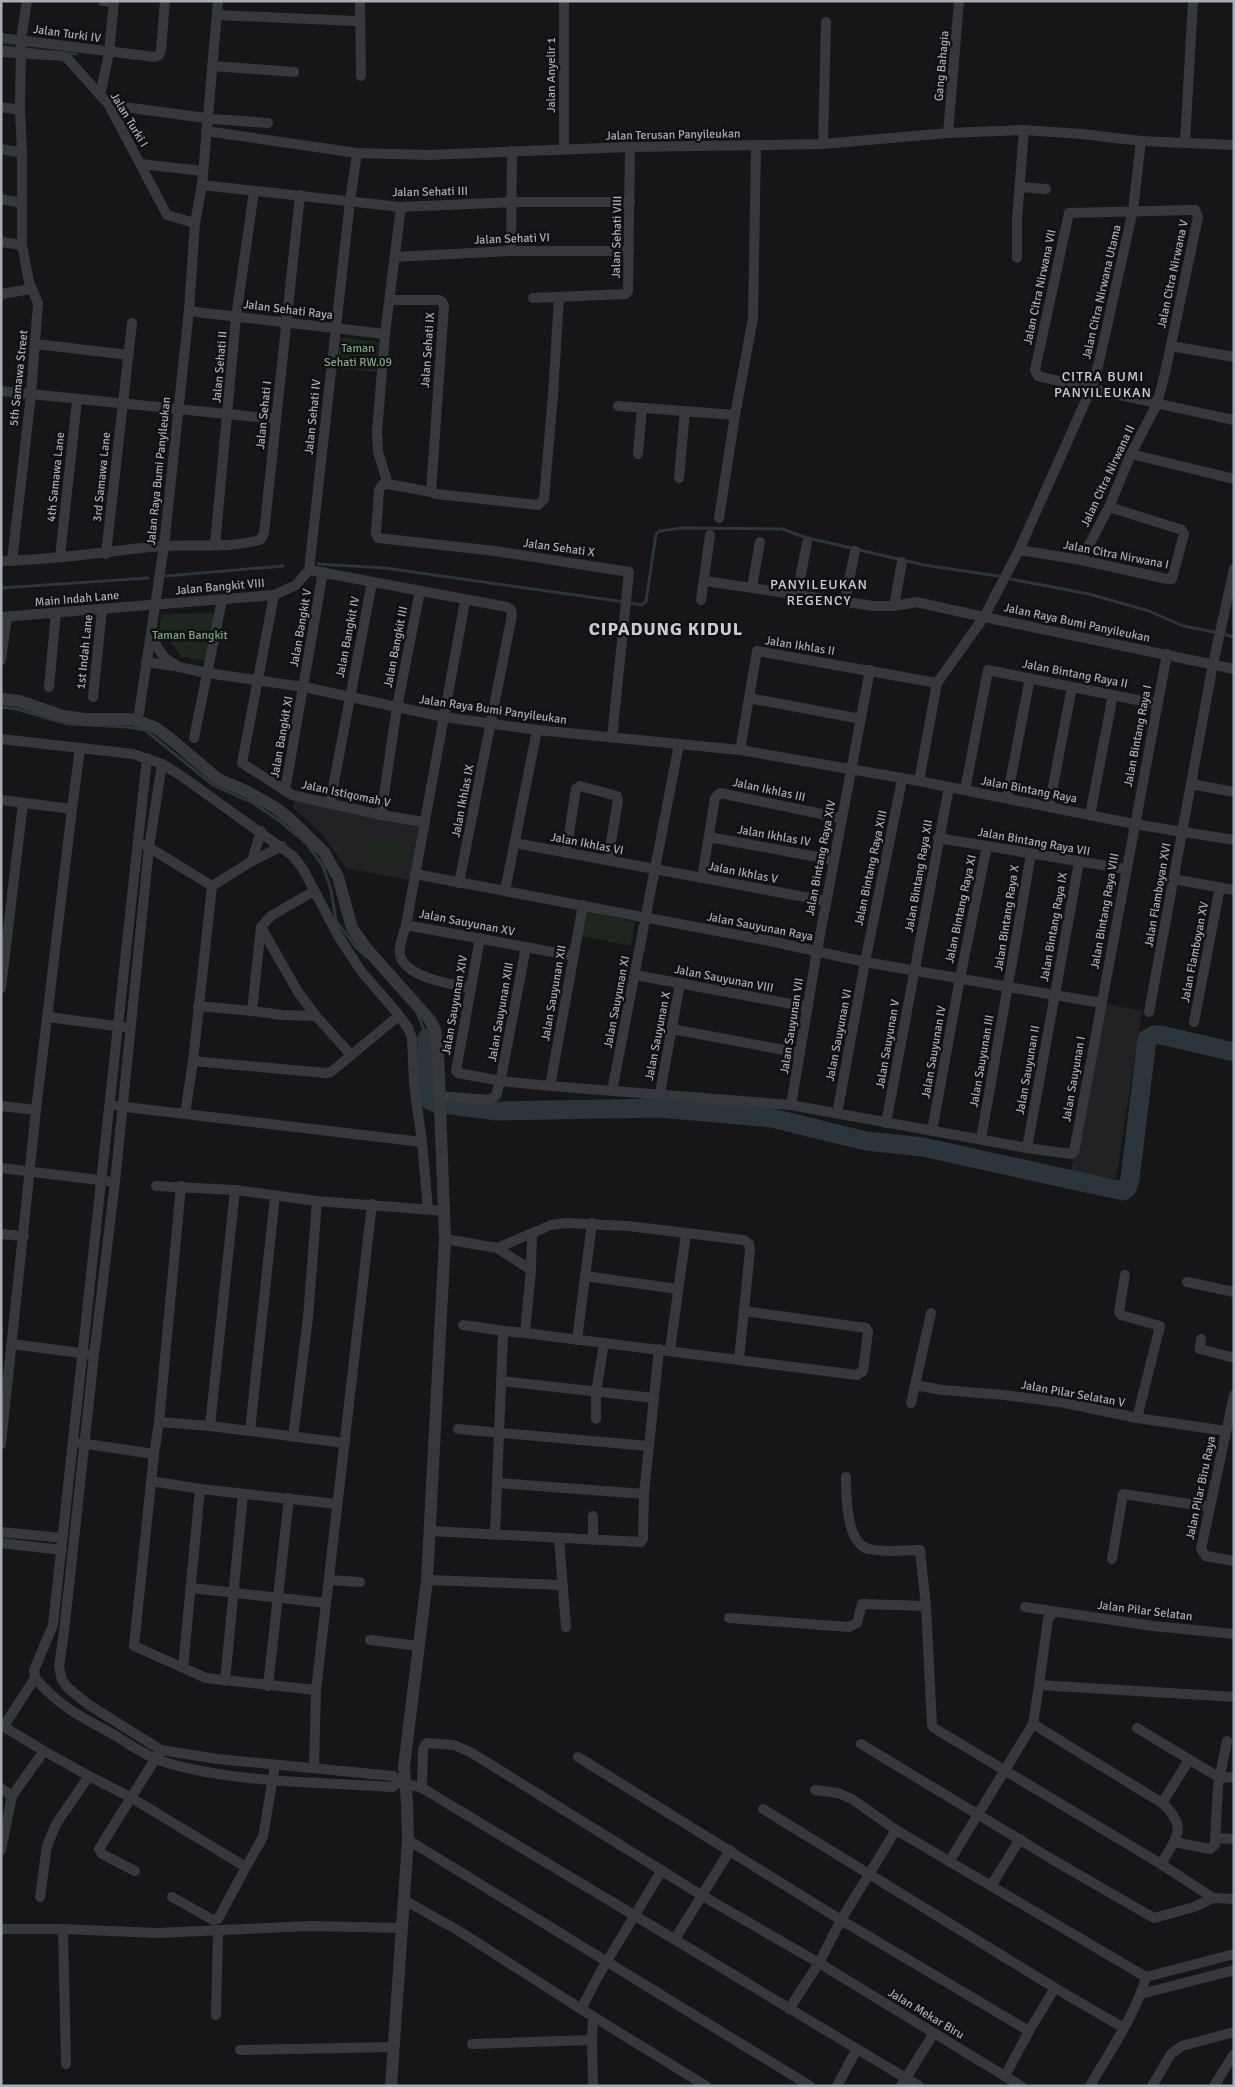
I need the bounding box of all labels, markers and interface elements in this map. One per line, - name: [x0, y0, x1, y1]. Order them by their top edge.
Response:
- street label: Jalan Turki IV: [32, 22, 102, 46]
- street label: Gang Bahagia: [931, 30, 953, 102]
- street label: Jalan Anyelir 1: [544, 37, 559, 113]
- street label: Jalan Turki I: [107, 90, 151, 150]
- street label: Jalan Terusan Panyileukan: [605, 126, 741, 144]
- street label: Jalan Sehati III: [392, 184, 468, 200]
- street label: Jalan Sehati VIII: [609, 195, 625, 279]
- street label: Jalan Citra Nirwana V: [1154, 218, 1192, 330]
- street label: Jalan Citra Nirwana Utama: [1079, 223, 1125, 361]
- street label: Jalan Citra Nirwana VII: [1020, 228, 1060, 346]
- street label: Jalan Sehati VI: [474, 230, 550, 248]
- street label: Jalan Sehati Raya: [242, 297, 334, 323]
- street label: Jalan Sehati IX: [418, 312, 438, 388]
- street label: 5th Samawa Street: [6, 329, 32, 427]
- street label: Jalan Sehati II: [209, 330, 231, 404]
- park label: Taman Sehati RW.09: [324, 341, 392, 370]
- district label: CITRA BUMI PANYILEUKAN: [1054, 368, 1152, 401]
- street label: Jalan Sehati IV: [302, 378, 324, 455]
- street label: Jalan Sehati I: [253, 380, 275, 450]
- street label: Jalan Raya Bumi Panyileukan: [144, 396, 174, 546]
- street label: Jalan Citra Nirwana II: [1078, 423, 1138, 529]
- street label: 4th Samawa Lane: [44, 431, 68, 523]
- street label: 3rd Samawa Lane: [90, 431, 114, 523]
- street label: Jalan Sehati X: [522, 536, 596, 560]
- street label: Jalan Citra Nirwana I: [1062, 537, 1170, 573]
- street label: Jalan Bangkit VIII: [175, 576, 265, 598]
- district label: PANYILEUKAN REGENCY: [770, 576, 868, 609]
- street label: Main Indah Lane: [34, 588, 120, 610]
- street label: Jalan Bangkit V: [287, 588, 315, 668]
- street label: Jalan Bangkit IV: [333, 595, 363, 679]
- street label: Jalan Raya Bumi Panyileukan: [1003, 600, 1151, 646]
- street label: Jalan Bangkit III: [381, 605, 411, 689]
- street label: 1st Indah Lane: [74, 614, 96, 690]
- district label: CIPADUNG KIDUL: [589, 618, 743, 640]
- park label: Taman Bangkit: [152, 628, 228, 643]
- street label: Jalan Ikhlas II: [764, 633, 836, 659]
- street label: Jalan Bintang Raya II: [1021, 656, 1129, 692]
- street label: Jalan Bintang Raya I: [1121, 684, 1155, 788]
- street label: Jalan Raya Bumi Panyileukan: [418, 692, 568, 728]
- street label: Jalan Bangkit XI: [267, 695, 297, 779]
- street label: Jalan Ikhlas IX: [449, 763, 477, 839]
- street label: Jalan Bintang Raya: [980, 773, 1078, 807]
- street label: Jalan Ikhlas III: [731, 775, 807, 805]
- street label: Jalan Istiqomah V: [300, 777, 392, 811]
- street label: Jalan Bintang Raya XIV: [802, 799, 840, 917]
- street label: Jalan Bintang Raya XIII: [851, 809, 891, 927]
- street label: Jalan Bintang Raya XII: [902, 818, 936, 934]
- street label: Jalan Ikhlas IV: [736, 822, 812, 850]
- street label: Jalan Bintang Raya VII: [977, 825, 1091, 859]
- street label: Jalan Ikhlas VI: [549, 830, 625, 858]
- street label: Jalan Flamboyan XVI: [1141, 842, 1175, 948]
- street label: Jalan Bintang Raya VIII: [1087, 852, 1123, 970]
- street label: Jalan Bintang Raya XI: [942, 853, 980, 965]
- street label: Jalan Ikhlas V: [707, 859, 779, 887]
- street label: Jalan Bintang Raya X: [991, 864, 1023, 972]
- street label: Jalan Bintang Raya IX: [1037, 871, 1071, 983]
- street label: Jalan Flamboyan XV: [1178, 900, 1212, 1004]
- street label: Jalan Sauyunan XV: [418, 906, 516, 940]
- street label: Jalan Sauyunan Raya: [706, 909, 814, 945]
- street label: Jalan Sauyunan XII: [538, 944, 570, 1042]
- street label: Jalan Sauyunan XIV: [439, 954, 471, 1056]
- street label: Jalan Sauyunan XI: [601, 955, 633, 1049]
- street label: Jalan Sauyunan XIII: [485, 961, 517, 1063]
- street label: Jalan Sauyunan VIII: [673, 962, 775, 996]
- street label: Jalan Sauyunan VII: [777, 977, 807, 1075]
- street label: Jalan Sauyunan VI: [823, 988, 855, 1082]
- street label: Jalan Sauyunan X: [642, 990, 674, 1082]
- street label: Jalan Sauyunan V: [873, 998, 903, 1090]
- street label: Jalan Sauyunan IV: [918, 1004, 950, 1099]
- street label: Jalan Sauyunan III: [966, 1013, 998, 1109]
- street label: Jalan Sauyunan II: [1013, 1024, 1043, 1116]
- street label: Jalan Sauyunan I: [1059, 1035, 1089, 1123]
- street label: Jalan Pilar Selatan V: [1020, 1377, 1126, 1411]
- street label: Jalan Pilar Biru Raya: [1183, 1435, 1219, 1541]
- street label: Jalan Pilar Selatan: [1097, 1598, 1193, 1624]
- street label: Jalan Mekar Biru: [885, 1985, 967, 2043]

